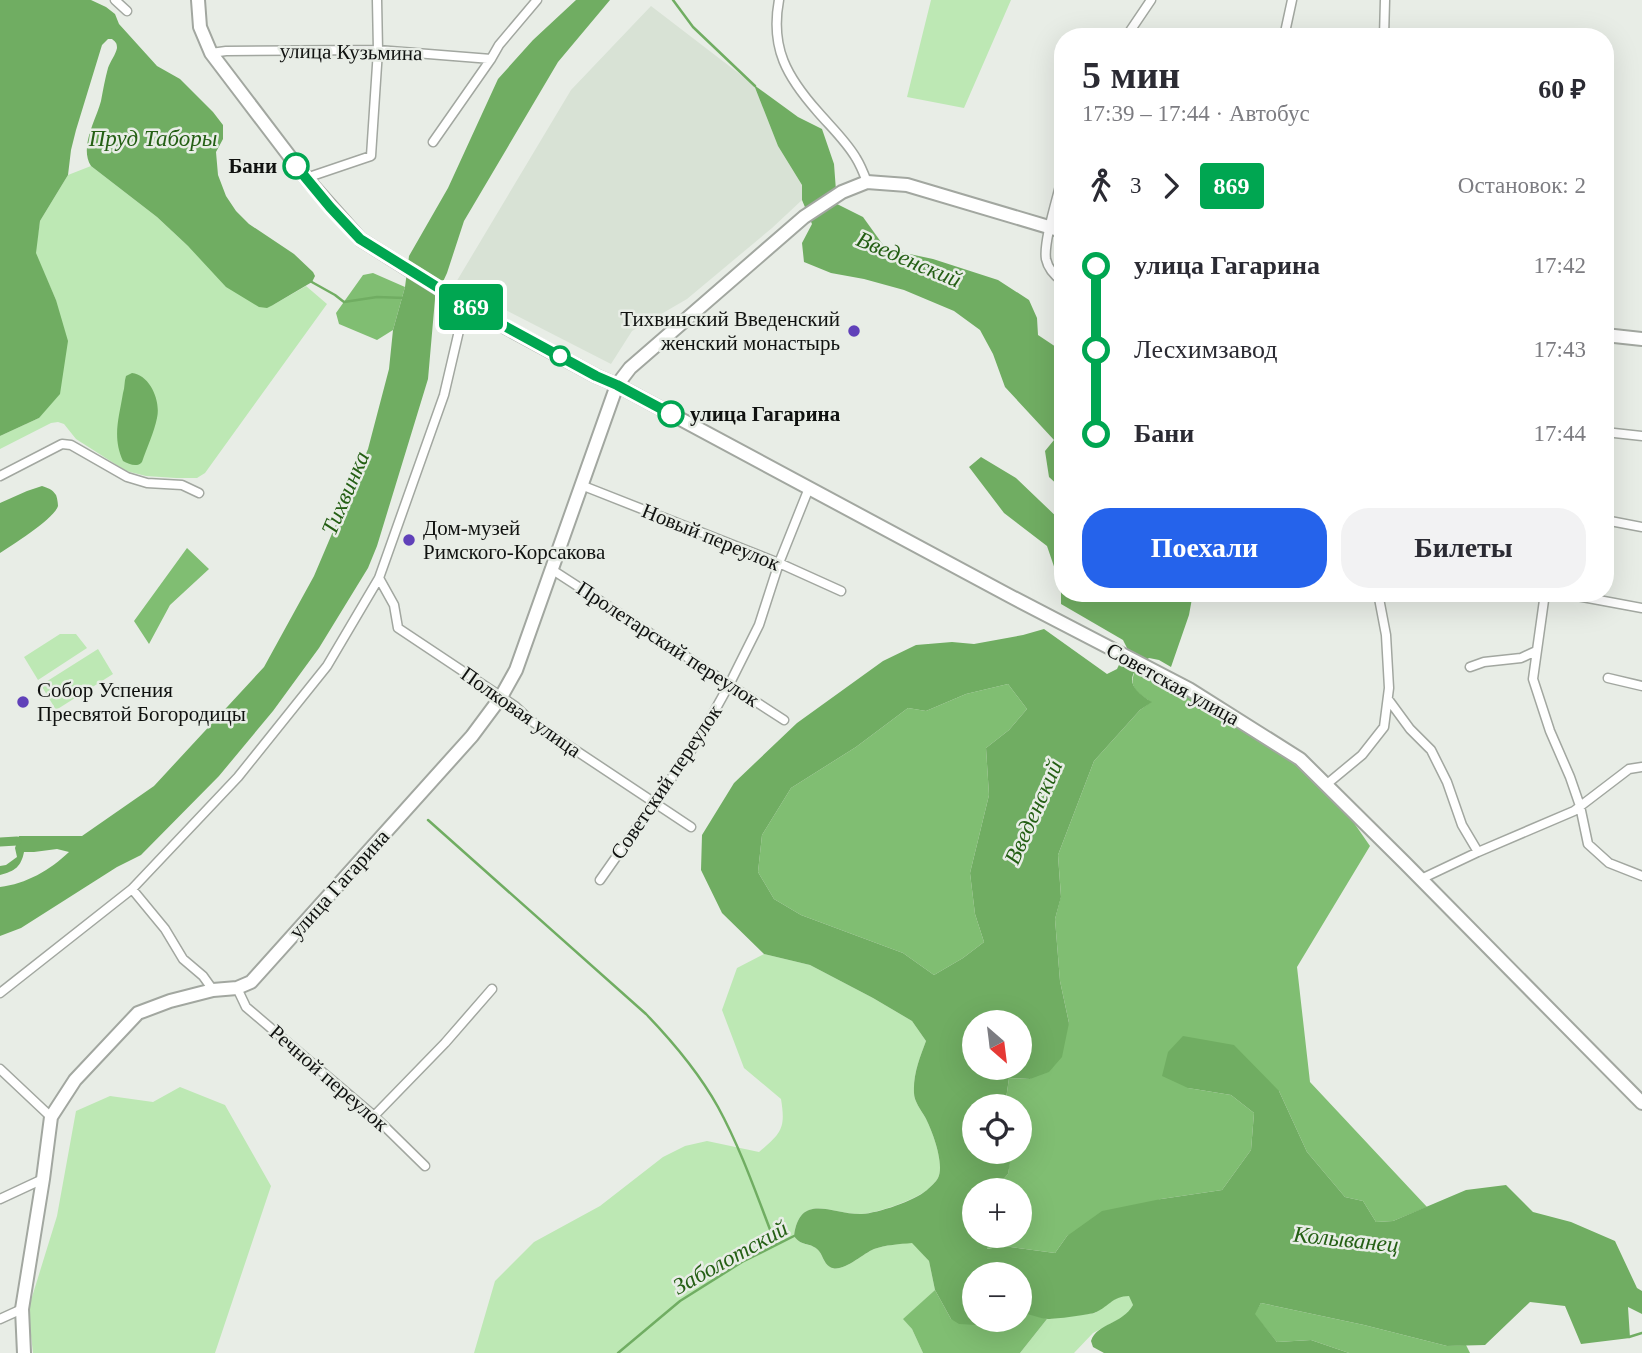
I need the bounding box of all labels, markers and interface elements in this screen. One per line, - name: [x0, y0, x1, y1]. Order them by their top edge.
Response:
- street label: улица Кузьмина: [279, 39, 423, 65]
- text: 5 мин: [1082, 54, 1180, 96]
- text: 60 ₽: [1538, 75, 1586, 104]
- text: 17:39 – 17:44 · Автобус: [1082, 101, 1310, 126]
- water label: Пруд Таборы: [88, 126, 217, 151]
- marker: Бани: [283, 153, 309, 179]
- place label: Бани: [228, 154, 277, 178]
- icon: walk: [1082, 167, 1120, 205]
- icon: forward: [1152, 167, 1190, 205]
- text: 3: [1130, 173, 1142, 198]
- text: 869: [1214, 173, 1250, 199]
- text: Остановок: 2: [1458, 173, 1586, 198]
- water label: Введенский: [853, 226, 965, 293]
- text: улица Гагарина: [1134, 251, 1320, 280]
- text: 17:42: [1534, 253, 1586, 278]
- line badge: 869: [431, 284, 511, 330]
- text: 869: [453, 294, 489, 320]
- place label: Тихвинский Введенский женский монастырь: [620, 307, 840, 355]
- marker: Тихвинский Введенский женский монастырь: [846, 323, 862, 339]
- text: Лесхимзавод: [1134, 335, 1278, 364]
- text: 17:43: [1534, 337, 1586, 362]
- unlabelled marker: [550, 346, 570, 366]
- marker: улица Гагарина: [658, 401, 684, 427]
- place label: улица Гагарина: [690, 402, 841, 426]
- text: Бани: [1134, 419, 1194, 448]
- text: 17:44: [1534, 421, 1586, 446]
- water label: Тихвинка: [317, 448, 374, 539]
- street label: Новый переулок: [638, 498, 784, 576]
- button: Поехали: [1082, 508, 1327, 588]
- button: Билеты: [1341, 508, 1586, 588]
- place label: Дом-музей Римского-Корсакова: [423, 516, 606, 564]
- marker: Дом-музей Римского-Корсакова: [401, 532, 417, 548]
- street label: Пролетарский переулок: [572, 576, 764, 712]
- street label: Советская улица: [1102, 638, 1244, 731]
- street label: Полковая улица: [456, 662, 586, 763]
- place label: Собор Успения Пресвятой Богородицы: [37, 678, 246, 726]
- marker: Собор Успения Пресвятой Богородицы: [15, 694, 31, 710]
- street label: Советский переулок: [605, 700, 727, 864]
- water label: Введенский: [999, 756, 1068, 868]
- street label: улица Гагарина: [284, 824, 395, 943]
- north arrow: [962, 1010, 1032, 1080]
- map controls: [962, 1010, 1032, 1332]
- street label: Речной переулок: [265, 1020, 394, 1137]
- button: locate: [962, 1094, 1032, 1164]
- button: +: [962, 1178, 1032, 1248]
- water label: Заболотский: [668, 1215, 792, 1299]
- water label: Колыванец: [1291, 1221, 1400, 1257]
- button: −: [962, 1262, 1032, 1332]

